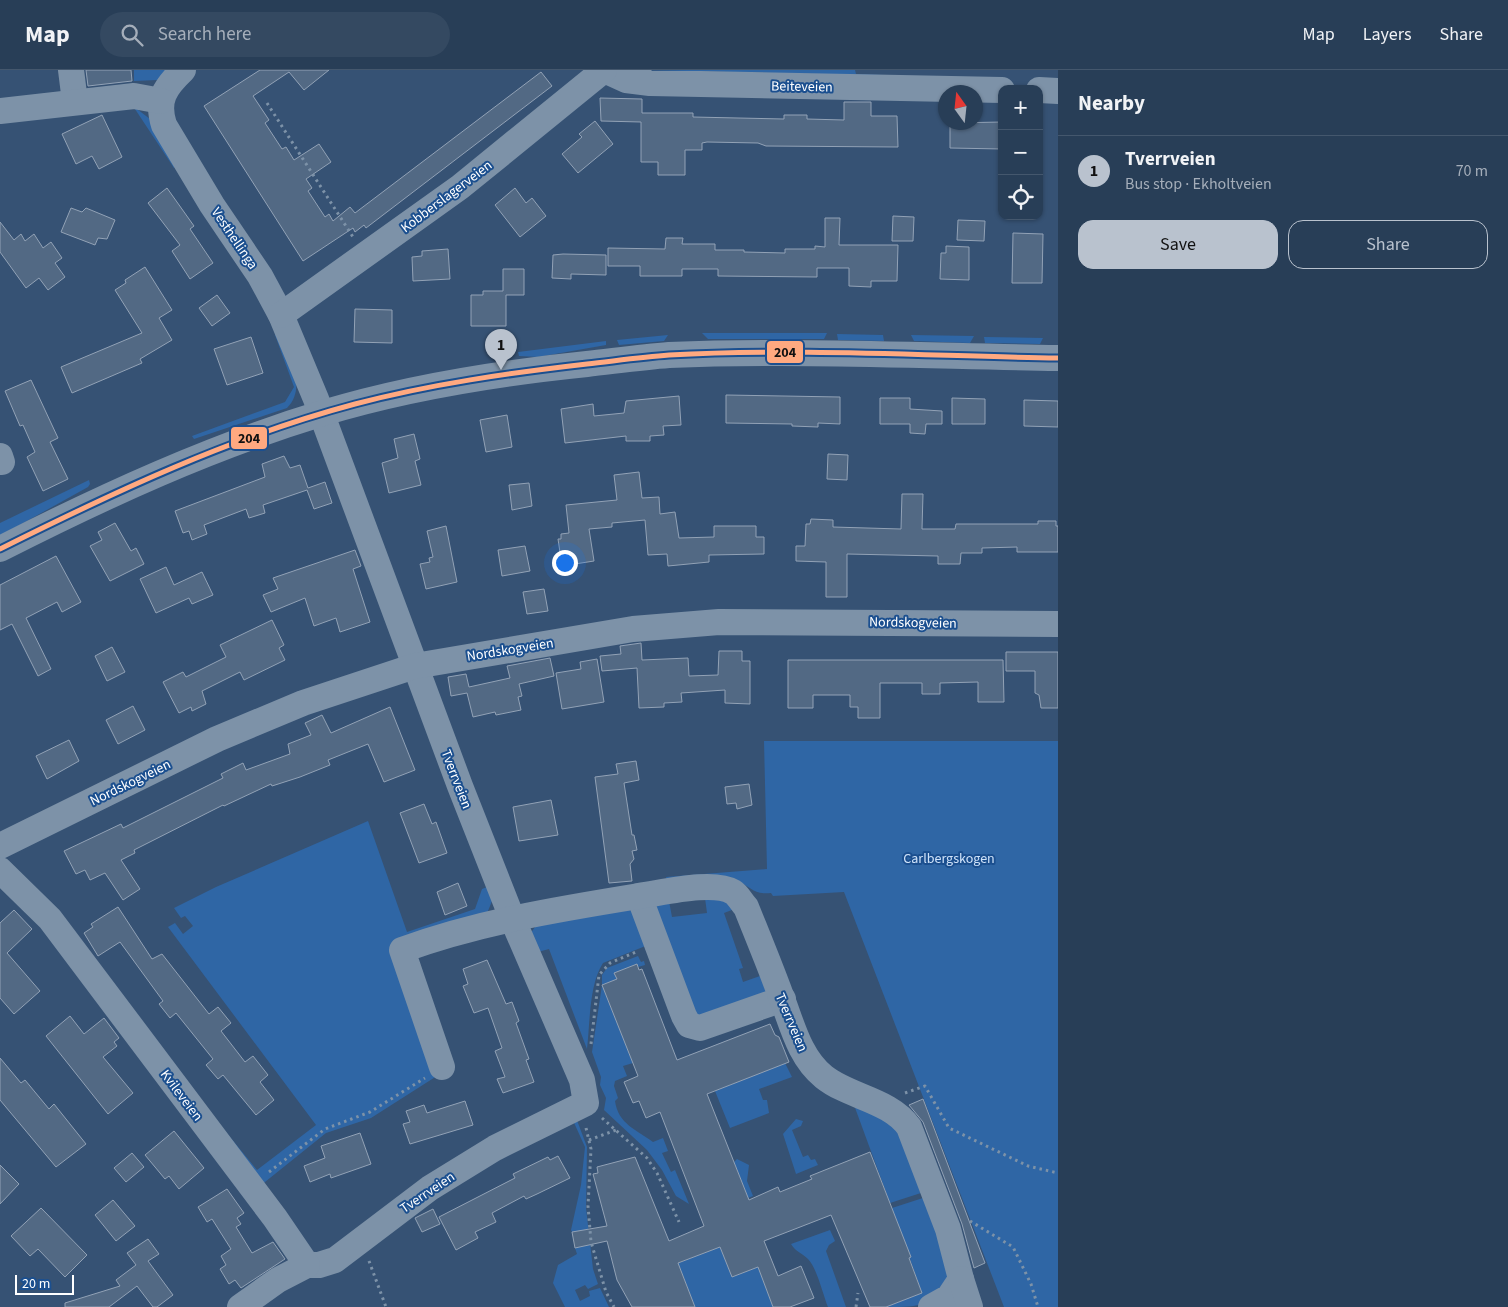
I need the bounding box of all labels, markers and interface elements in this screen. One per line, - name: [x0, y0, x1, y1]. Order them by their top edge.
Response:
- search box: [100, 12, 450, 57]
- text: Map: [25, 17, 70, 52]
- icon: search: [118, 21, 146, 49]
- text: Search here: [158, 21, 251, 48]
- text: Map: [1303, 22, 1335, 47]
- text: Layers: [1363, 22, 1412, 47]
- text: Share: [1440, 22, 1483, 47]
- street label: Beiteveien: [771, 76, 833, 98]
- north arrow: [938, 85, 983, 130]
- map controls: [998, 85, 1043, 220]
- button: +: [998, 85, 1043, 130]
- text: Nearby: [1078, 88, 1145, 118]
- button: −: [998, 130, 1043, 175]
- text: Tverrveien: [1125, 146, 1216, 173]
- street label: Kobberslagerveien: [397, 156, 496, 238]
- text: 1: [1090, 160, 1098, 182]
- text: 70 m: [1456, 160, 1488, 182]
- text: Bus stop · Ekholtveien: [1125, 173, 1272, 195]
- button: locate: [998, 175, 1043, 220]
- street label: Vesthellinga: [206, 204, 262, 274]
- button: Save: [1078, 220, 1278, 269]
- button: Share: [1288, 220, 1488, 269]
- pin: 1: [485, 329, 517, 370]
- line badge: 204: [766, 340, 804, 364]
- text: 204: [774, 343, 797, 363]
- line badge: 204: [230, 426, 268, 450]
- text: 204: [238, 429, 261, 449]
- your location: [552, 550, 578, 576]
- street label: Nordskogveien: [869, 612, 957, 634]
- street label: Nordskogveien: [465, 633, 555, 667]
- street label: Tverrveien: [436, 747, 477, 812]
- street label: Nordskogveien: [87, 755, 174, 811]
- park label: Carlbergskogen: [903, 849, 995, 869]
- street label: Tverrveien: [770, 990, 812, 1055]
- street label: Kvileveien: [155, 1066, 207, 1126]
- street label: Tverrveien: [396, 1167, 459, 1218]
- scale bar: [15, 1272, 74, 1295]
- text: 20 m: [22, 1274, 50, 1294]

